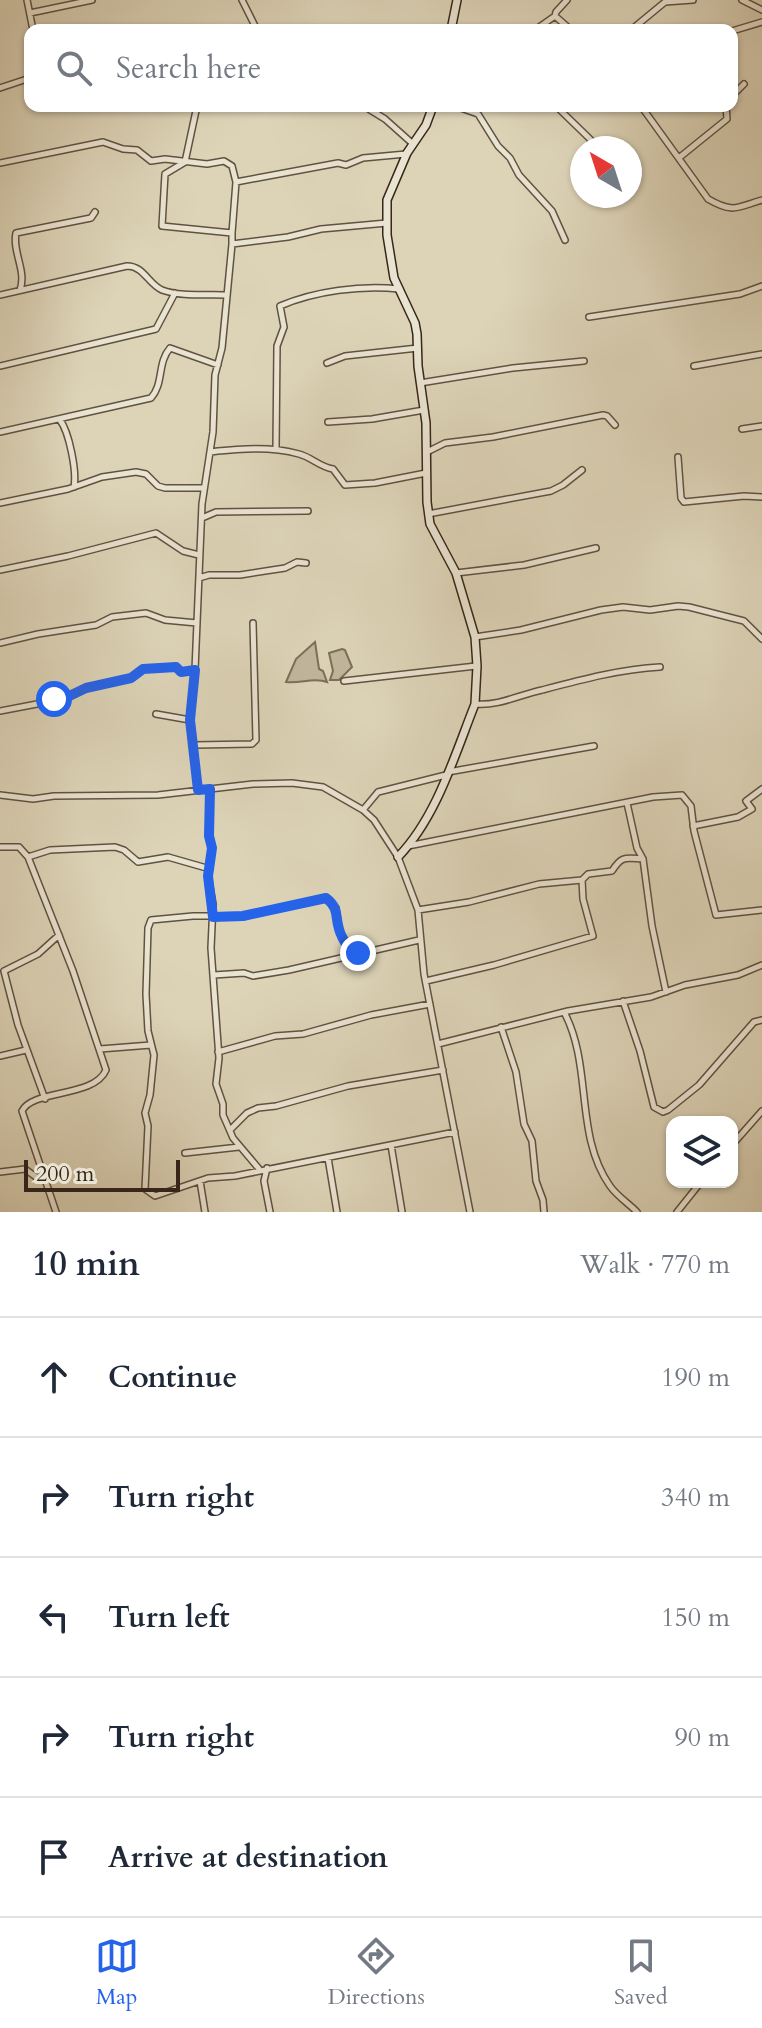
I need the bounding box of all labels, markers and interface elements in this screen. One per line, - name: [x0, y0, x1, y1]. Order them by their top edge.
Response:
- search box: [24, 24, 738, 112]
- icon: search: [52, 46, 96, 90]
- text: Search here: [116, 48, 261, 89]
- north arrow: [570, 136, 642, 208]
- route start: [36, 681, 72, 717]
- route end: [340, 935, 376, 971]
- map controls: [666, 1116, 738, 1188]
- button: layers: [666, 1116, 738, 1188]
- scale bar: [24, 1156, 180, 1192]
- text: 200 m: [36, 1159, 94, 1189]
- text: 10 min: [32, 1241, 140, 1287]
- text: Walk · 770 m: [580, 1247, 730, 1282]
- icon: ahead: [32, 1355, 76, 1399]
- text: Continue: [108, 1357, 237, 1398]
- text: 190 m: [661, 1360, 730, 1395]
- icon: right: [32, 1475, 76, 1519]
- text: Turn right: [108, 1477, 254, 1518]
- text: 340 m: [661, 1480, 730, 1515]
- icon: left: [32, 1595, 76, 1639]
- text: Turn left: [108, 1597, 230, 1638]
- text: 150 m: [661, 1600, 730, 1635]
- icon: right: [32, 1715, 76, 1759]
- text: Turn right: [108, 1717, 254, 1758]
- text: 90 m: [674, 1720, 730, 1755]
- icon: arrive: [32, 1835, 76, 1879]
- text: Arrive at destination: [108, 1837, 388, 1878]
- tab: Map: [95, 1934, 139, 2012]
- tab: Directions: [328, 1934, 425, 2012]
- tab: Saved: [614, 1934, 667, 2012]

